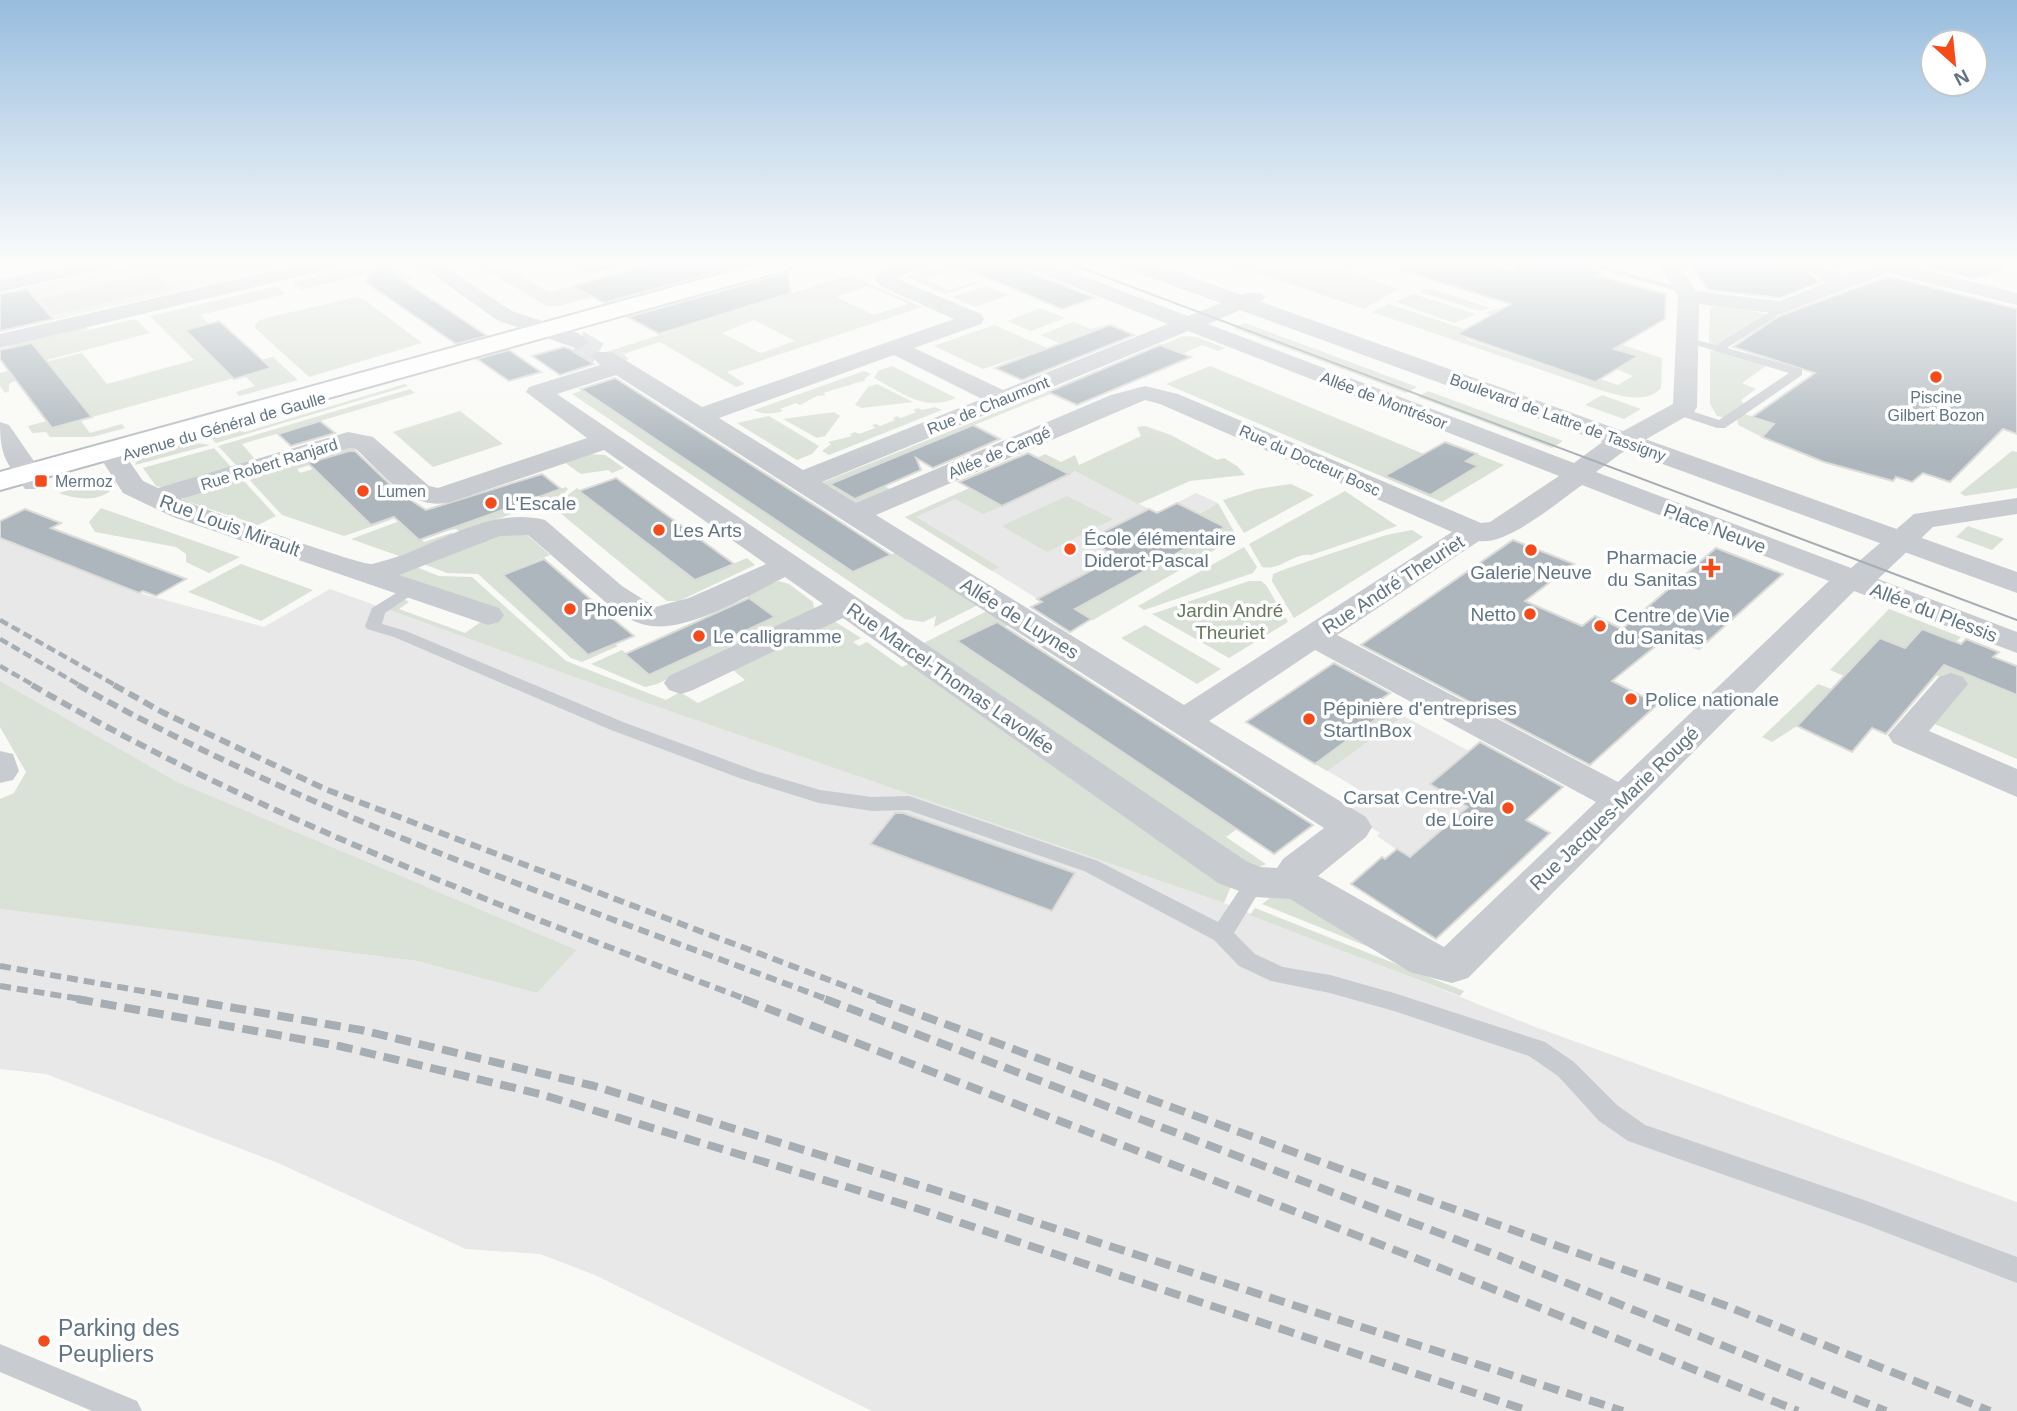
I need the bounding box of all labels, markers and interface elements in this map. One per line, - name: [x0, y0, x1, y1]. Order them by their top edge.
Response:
- north arrow: [1919, 28, 1989, 98]
- text: N: [1951, 65, 1972, 90]
- street label: Allée de Montrésor: [1318, 368, 1450, 433]
- marker: Piscine Gilbert Bozon: [1928, 369, 1944, 385]
- street label: Boulevard de Lattre de Tassigny: [1448, 370, 1668, 464]
- street label: Rue de Chaumont: [925, 373, 1052, 438]
- street label: Avenue du Général de Gaulle: [121, 389, 328, 464]
- place label: Piscine Gilbert Bozon: [1888, 389, 1984, 424]
- street label: Rue du Docteur Bosc: [1237, 422, 1383, 499]
- street label: Allée de Cangé: [946, 423, 1053, 482]
- street label: Rue Robert Ranjard: [199, 436, 340, 493]
- marker: Mermoz: [33, 473, 49, 489]
- place label: Mermoz: [55, 473, 113, 490]
- marker: Lumen: [355, 483, 371, 499]
- place label: Lumen: [377, 483, 426, 500]
- street label: Rue Louis Mirault: [157, 490, 304, 561]
- place label: L'Escale: [505, 493, 576, 514]
- marker: L'Escale: [483, 495, 499, 511]
- street label: Place Neuve: [1661, 499, 1769, 558]
- place label: Les Arts: [673, 520, 742, 541]
- marker: Les Arts: [651, 522, 667, 538]
- place label: École élémentaire Diderot-Pascal: [1084, 528, 1236, 571]
- street label: Rue André Theuriet: [1319, 530, 1469, 638]
- marker: École élémentaire Diderot-Pascal: [1062, 541, 1078, 557]
- marker: Galerie Neuve: [1523, 542, 1539, 558]
- place label: Pharmacie du Sanitas: [1606, 547, 1697, 590]
- marker: Pharmacie du Sanitas: [1703, 560, 1719, 576]
- place label: Galerie Neuve: [1470, 562, 1592, 583]
- street label: Allée de Luynes: [957, 574, 1083, 663]
- street label: Allée du Plessis: [1867, 579, 2000, 646]
- place label: Phoenix: [584, 599, 653, 620]
- street label: Rue Marcel-Thomas Lavollée: [843, 599, 1058, 758]
- park label: Jardin André Theuriet: [1177, 600, 1283, 643]
- marker: Phoenix: [562, 601, 578, 617]
- place label: Netto: [1471, 604, 1516, 625]
- place label: Centre de Vie du Sanitas: [1614, 605, 1730, 648]
- marker: Netto: [1522, 606, 1538, 622]
- marker: Centre de Vie du Sanitas: [1592, 618, 1608, 634]
- place label: Le calligramme: [713, 626, 842, 647]
- marker: Le calligramme: [691, 628, 707, 644]
- place label: Police nationale: [1645, 689, 1779, 710]
- marker: Police nationale: [1623, 691, 1639, 707]
- place label: Pépinière d'entreprises StartInBox: [1323, 698, 1517, 741]
- marker: Pépinière d'entreprises StartInBox: [1301, 711, 1317, 727]
- street label: Rue Jacques-Marie Rougé: [1526, 722, 1703, 894]
- place label: Carsat Centre-Val de Loire: [1343, 787, 1494, 830]
- marker: Carsat Centre-Val de Loire: [1500, 800, 1516, 816]
- place label: Parking des Peupliers: [58, 1315, 179, 1367]
- marker: Parking des Peupliers: [36, 1333, 52, 1349]

